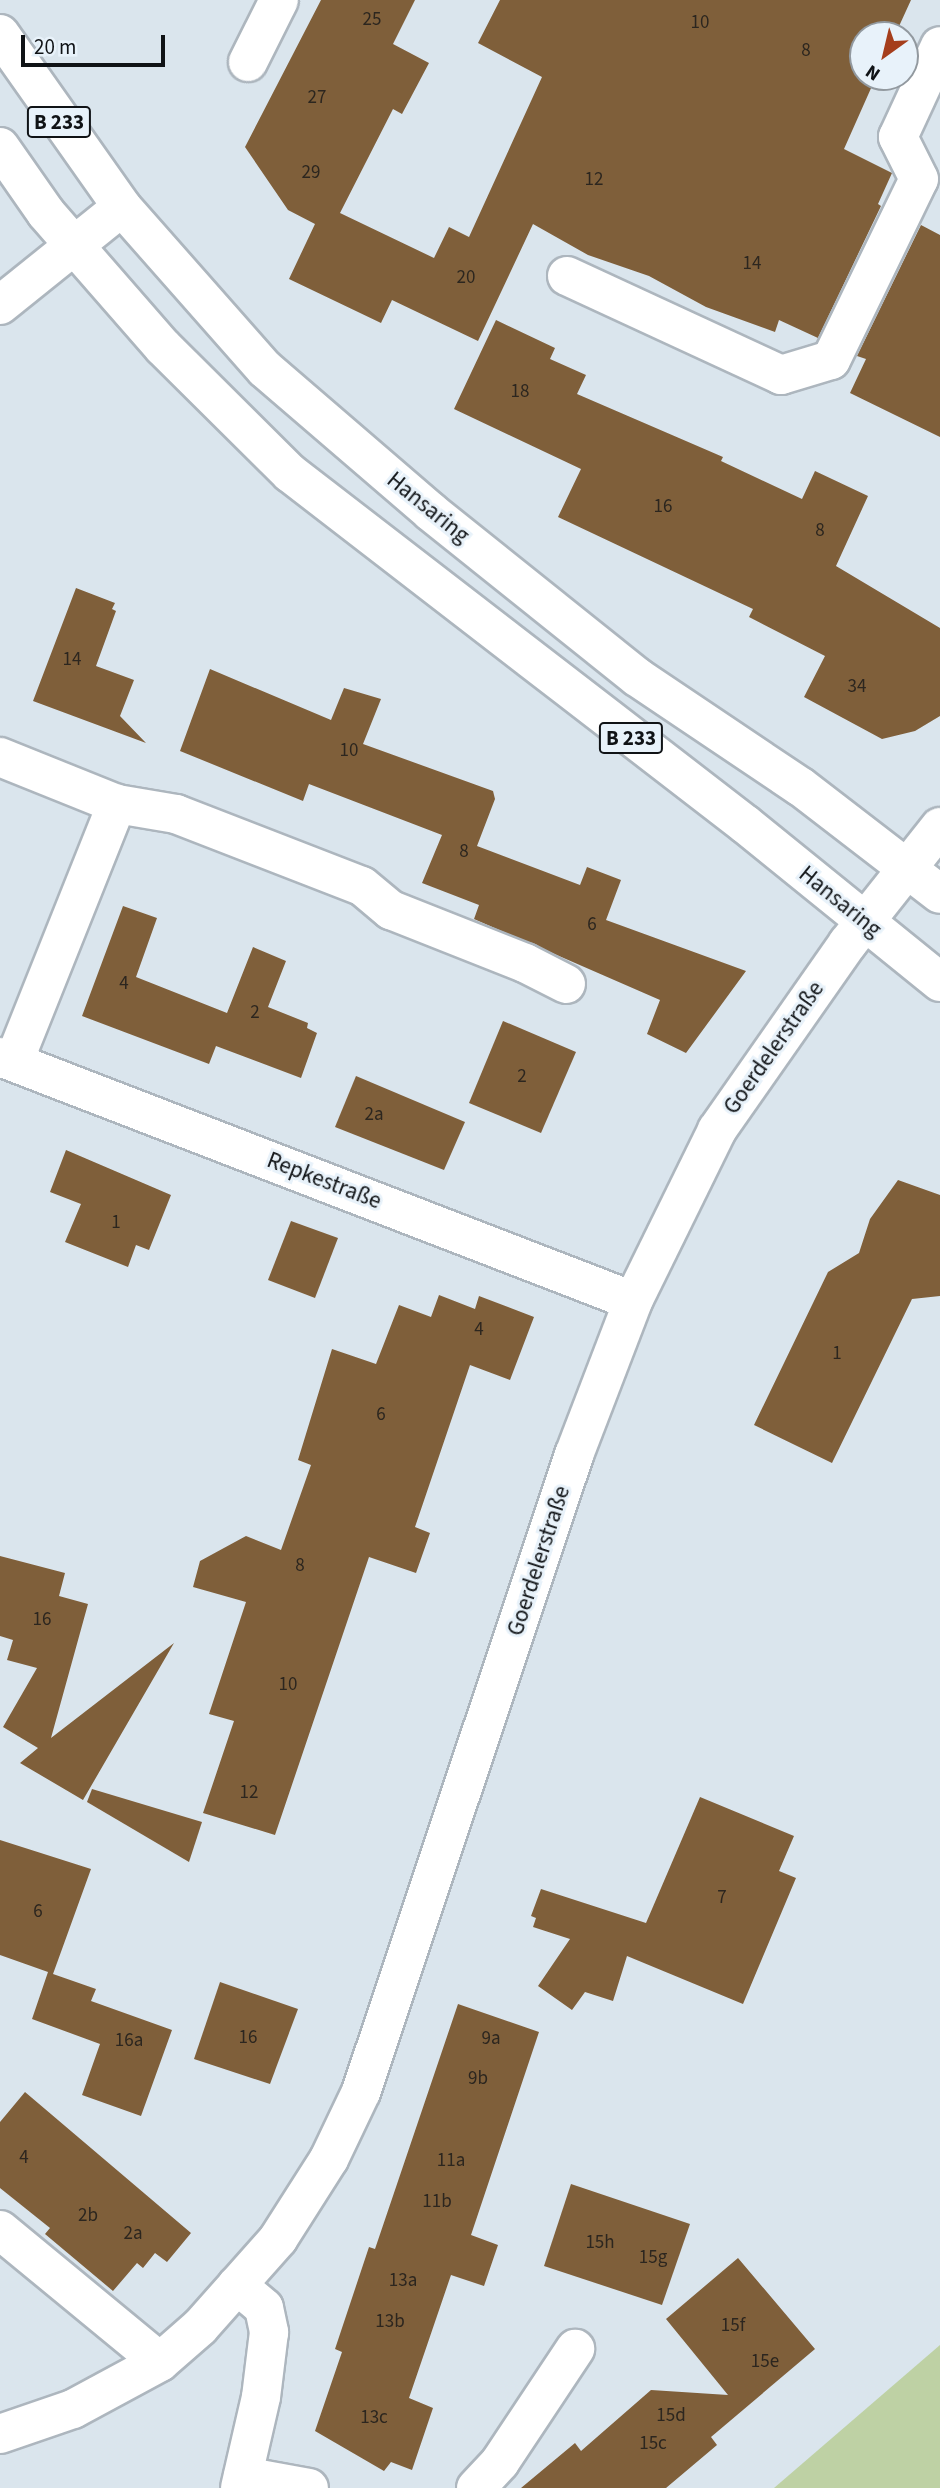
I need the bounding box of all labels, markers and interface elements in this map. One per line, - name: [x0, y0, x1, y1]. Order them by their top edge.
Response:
- house number: 25: [363, 9, 381, 31]
- house number: 10: [691, 12, 709, 34]
- scale bar: [24, 21, 168, 65]
- north arrow: [849, 21, 919, 91]
- text: 20 m: [34, 32, 76, 62]
- house number: 8: [801, 40, 811, 62]
- text: N: [860, 57, 886, 87]
- house number: 27: [308, 87, 326, 109]
- road number: B 233: [26, 104, 92, 140]
- house number: 29: [302, 162, 320, 184]
- house number: 12: [585, 169, 603, 191]
- house number: 14: [743, 253, 761, 275]
- house number: 20: [457, 267, 475, 289]
- house number: 18: [511, 381, 529, 403]
- street label: Hansaring: [381, 466, 475, 550]
- house number: 16: [654, 496, 672, 518]
- house number: 8: [815, 520, 825, 542]
- house number: 14: [63, 649, 81, 671]
- house number: 34: [848, 676, 866, 698]
- road number: B 233: [598, 720, 664, 756]
- house number: 10: [340, 740, 358, 762]
- house number: 8: [459, 841, 469, 863]
- street label: Hansaring: [793, 860, 887, 944]
- house number: 6: [587, 914, 597, 936]
- house number: 4: [119, 973, 129, 995]
- street label: Goerdelerstraße: [718, 976, 830, 1120]
- house number: 2: [250, 1002, 260, 1024]
- house number: 2: [517, 1066, 527, 1088]
- house number: 2a: [364, 1104, 384, 1126]
- street label: Repkestraße: [263, 1147, 385, 1215]
- house number: 1: [111, 1212, 121, 1234]
- house number: 4: [474, 1319, 484, 1341]
- house number: 1: [832, 1343, 842, 1365]
- house number: 6: [376, 1404, 386, 1426]
- street label: Goerdelerstraße: [502, 1483, 576, 1639]
- house number: 8: [295, 1555, 305, 1577]
- house number: 16: [33, 1609, 51, 1631]
- house number: 10: [279, 1674, 297, 1696]
- house number: 12: [240, 1782, 258, 1804]
- house number: 7: [717, 1887, 727, 1909]
- house number: 6: [33, 1901, 43, 1923]
- house number: 16: [239, 2027, 257, 2049]
- house number: 9a: [481, 2028, 501, 2050]
- house number: 16a: [115, 2030, 143, 2052]
- house number: 9b: [468, 2068, 488, 2090]
- house number: 4: [19, 2147, 29, 2169]
- house number: 11a: [437, 2150, 465, 2172]
- house number: 11b: [422, 2191, 452, 2213]
- house number: 2b: [78, 2205, 98, 2227]
- house number: 2a: [123, 2223, 143, 2245]
- house number: 15h: [585, 2232, 615, 2254]
- house number: 15g: [639, 2247, 667, 2269]
- house number: 13a: [389, 2270, 417, 2292]
- house number: 13b: [375, 2311, 405, 2333]
- house number: 15f: [721, 2315, 745, 2337]
- house number: 15e: [751, 2351, 779, 2373]
- house number: 15d: [656, 2405, 686, 2427]
- house number: 13c: [360, 2407, 388, 2429]
- house number: 15c: [639, 2433, 667, 2455]

